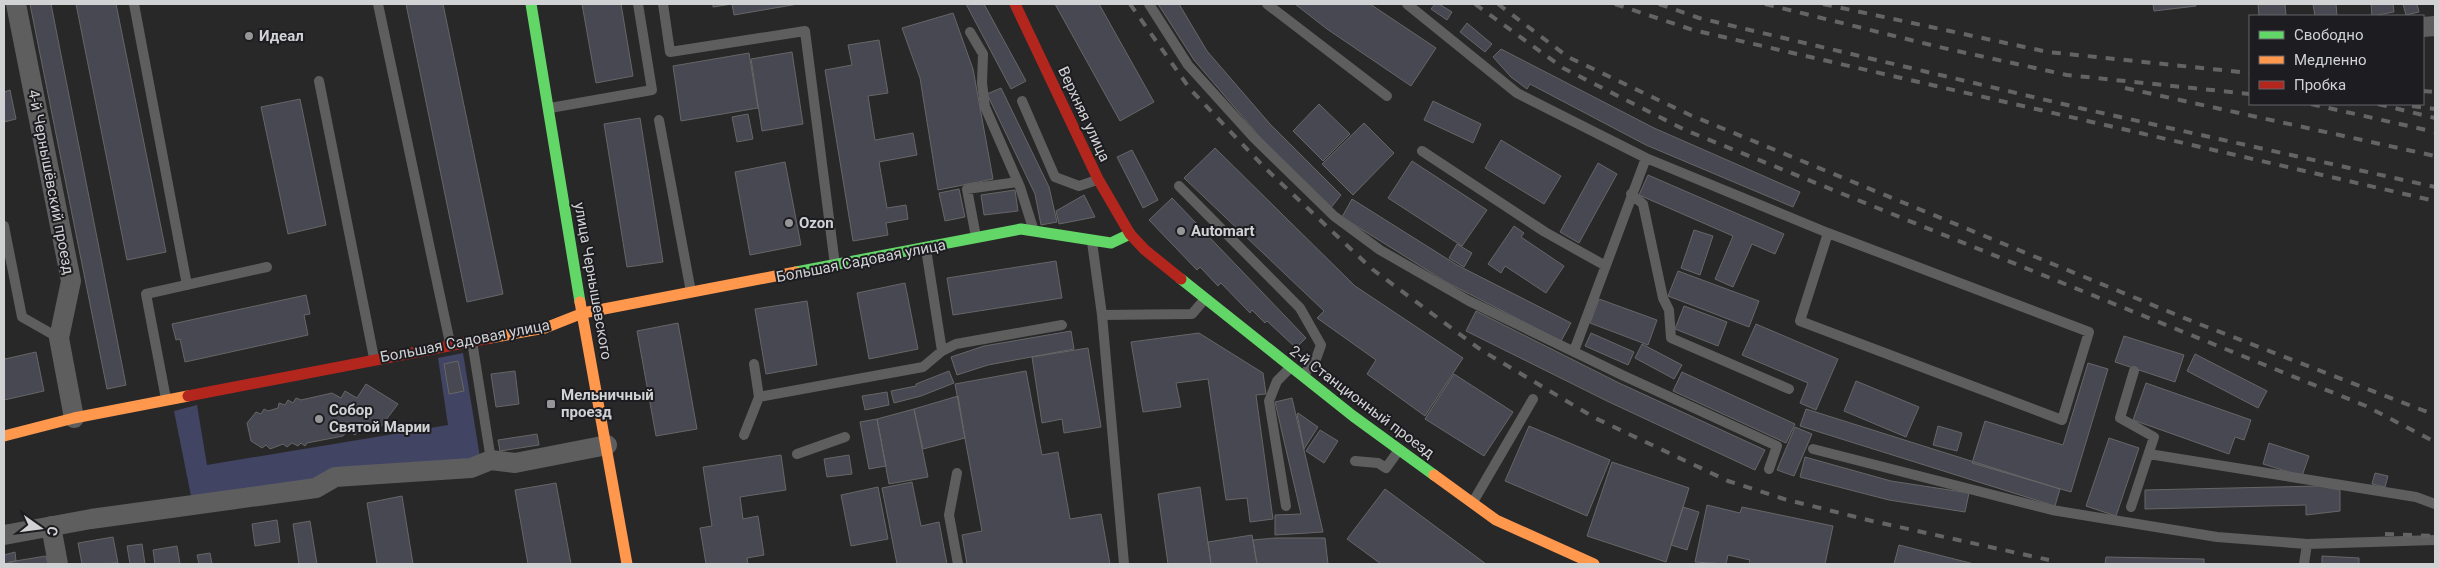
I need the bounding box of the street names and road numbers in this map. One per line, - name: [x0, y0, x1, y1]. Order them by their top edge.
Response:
- street label: Верхняя улица: [1054, 63, 1114, 165]
- street label: 4-й Чернышёвский проезд: [24, 88, 78, 276]
- street label: улица Чернышевского: [570, 201, 616, 361]
- street label: Большая Садовая улица: [775, 236, 947, 286]
- street label: Большая Садовая улица: [379, 316, 551, 366]
- street label: 2-й Станционный проезд: [1286, 342, 1438, 462]

